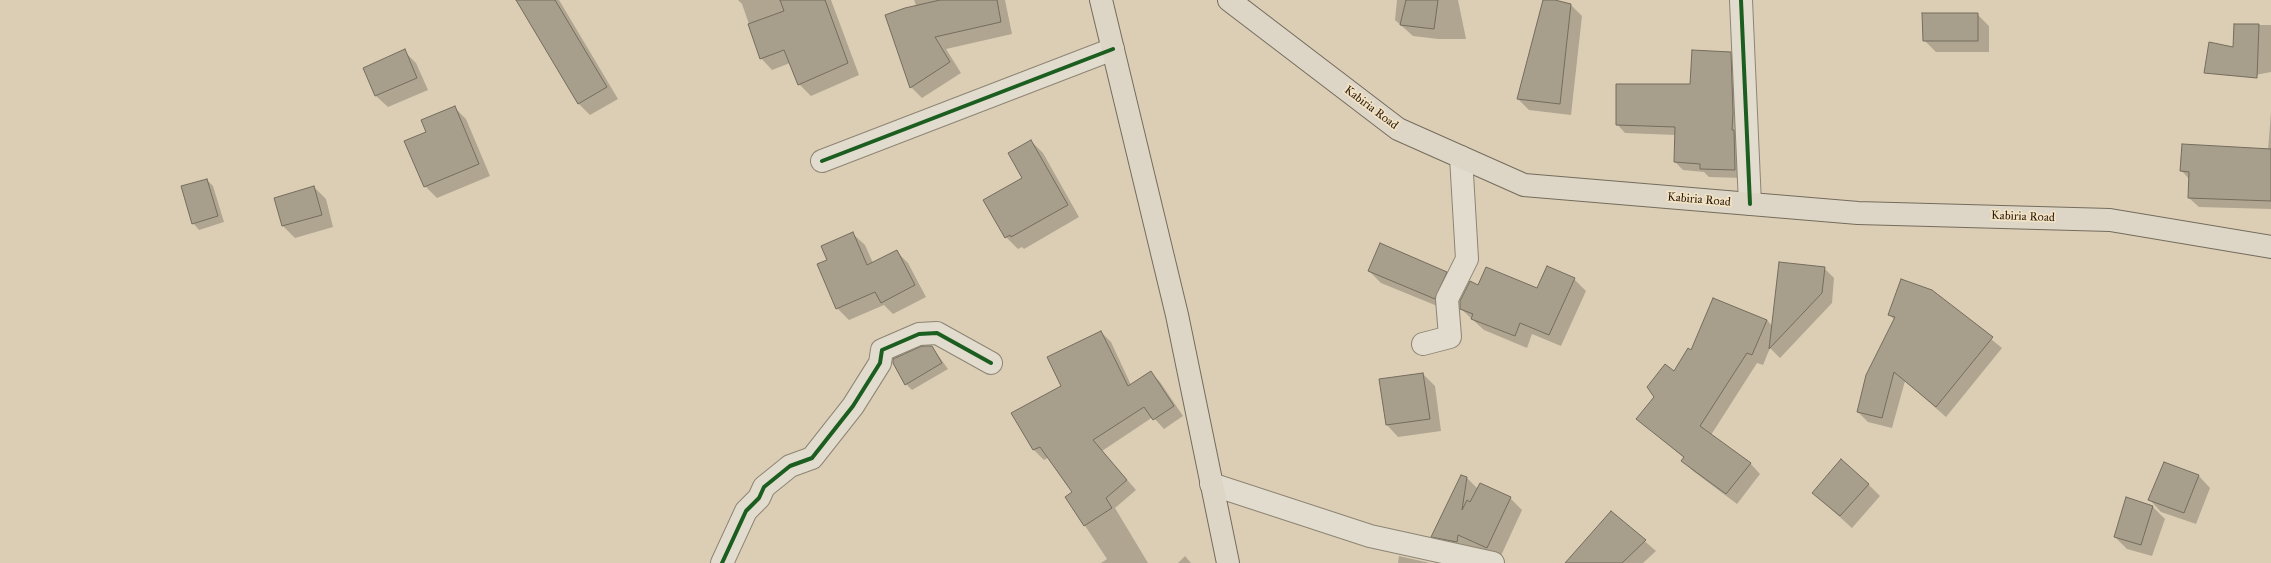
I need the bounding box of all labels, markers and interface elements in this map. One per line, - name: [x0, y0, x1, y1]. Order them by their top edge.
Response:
- street label: Kabiria Road: [1341, 83, 1401, 133]
- street label: Kabiria Road: [1667, 190, 1731, 210]
- street label: Kabiria Road: [1991, 209, 2055, 225]

